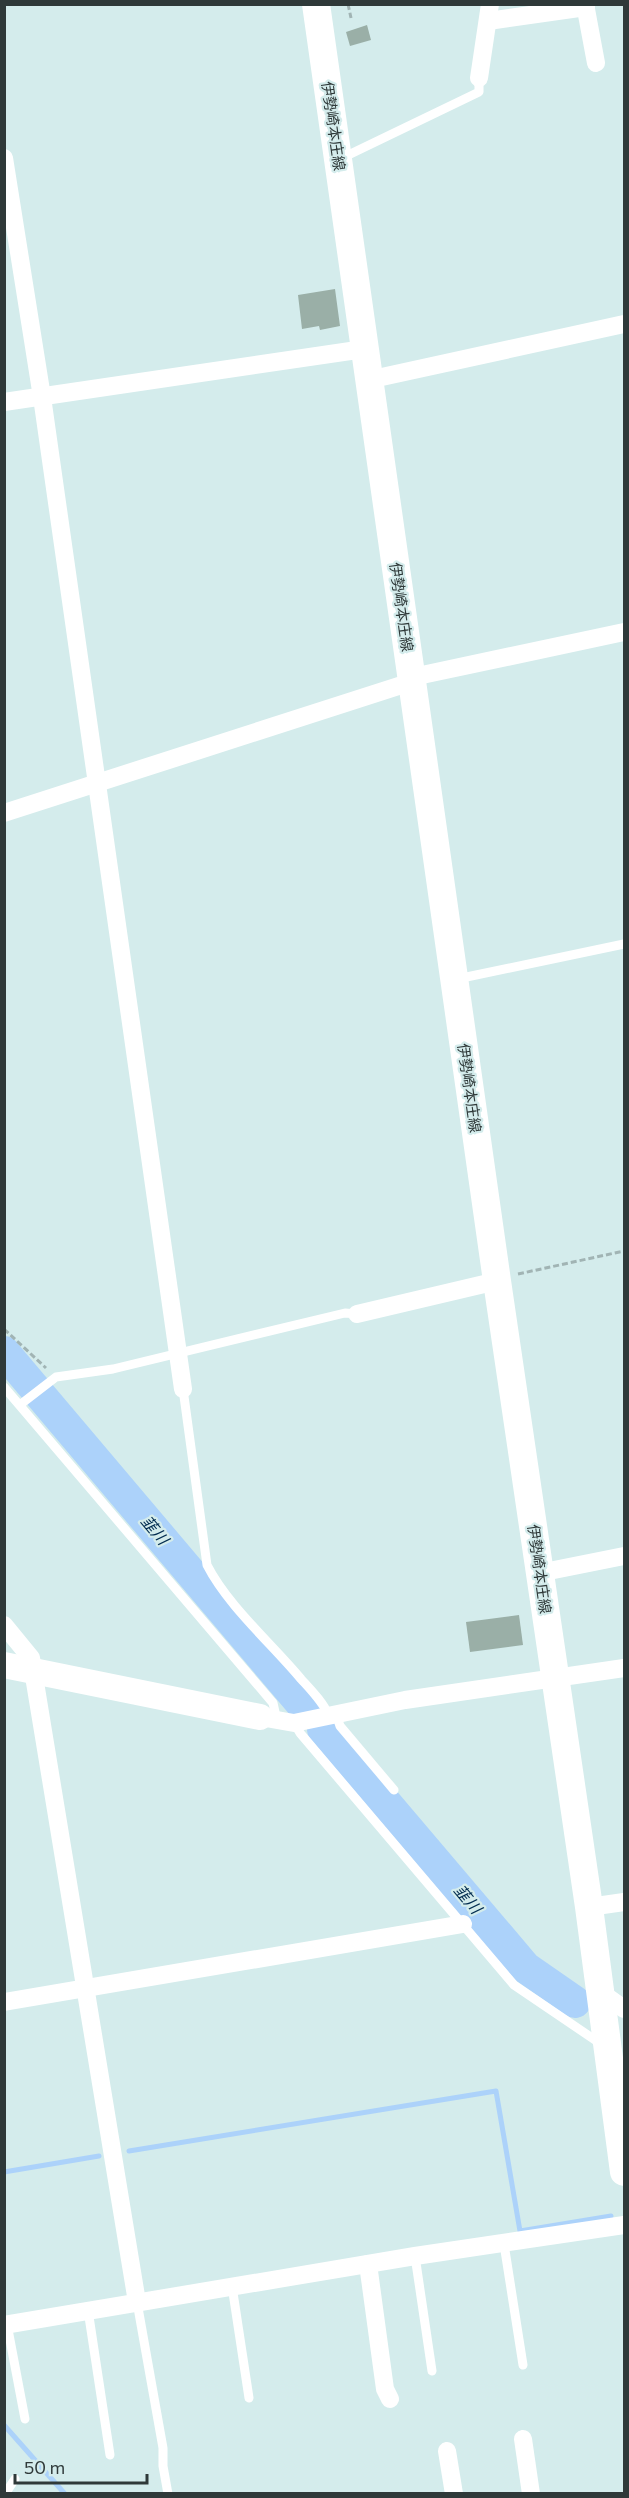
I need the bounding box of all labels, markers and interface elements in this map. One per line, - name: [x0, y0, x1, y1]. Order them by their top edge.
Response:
- street label: 伊勢崎本庄線: [319, 80, 349, 172]
- street label: 伊勢崎本庄線: [387, 561, 417, 653]
- street label: 伊勢崎本庄線: [455, 1042, 485, 1134]
- water label: 韮川: [138, 1511, 174, 1550]
- street label: 伊勢崎本庄線: [525, 1523, 555, 1615]
- water label: 韮川: [451, 1880, 487, 1919]
- scale bar: [15, 2447, 147, 2485]
- text: 50 m: [24, 2456, 65, 2478]

